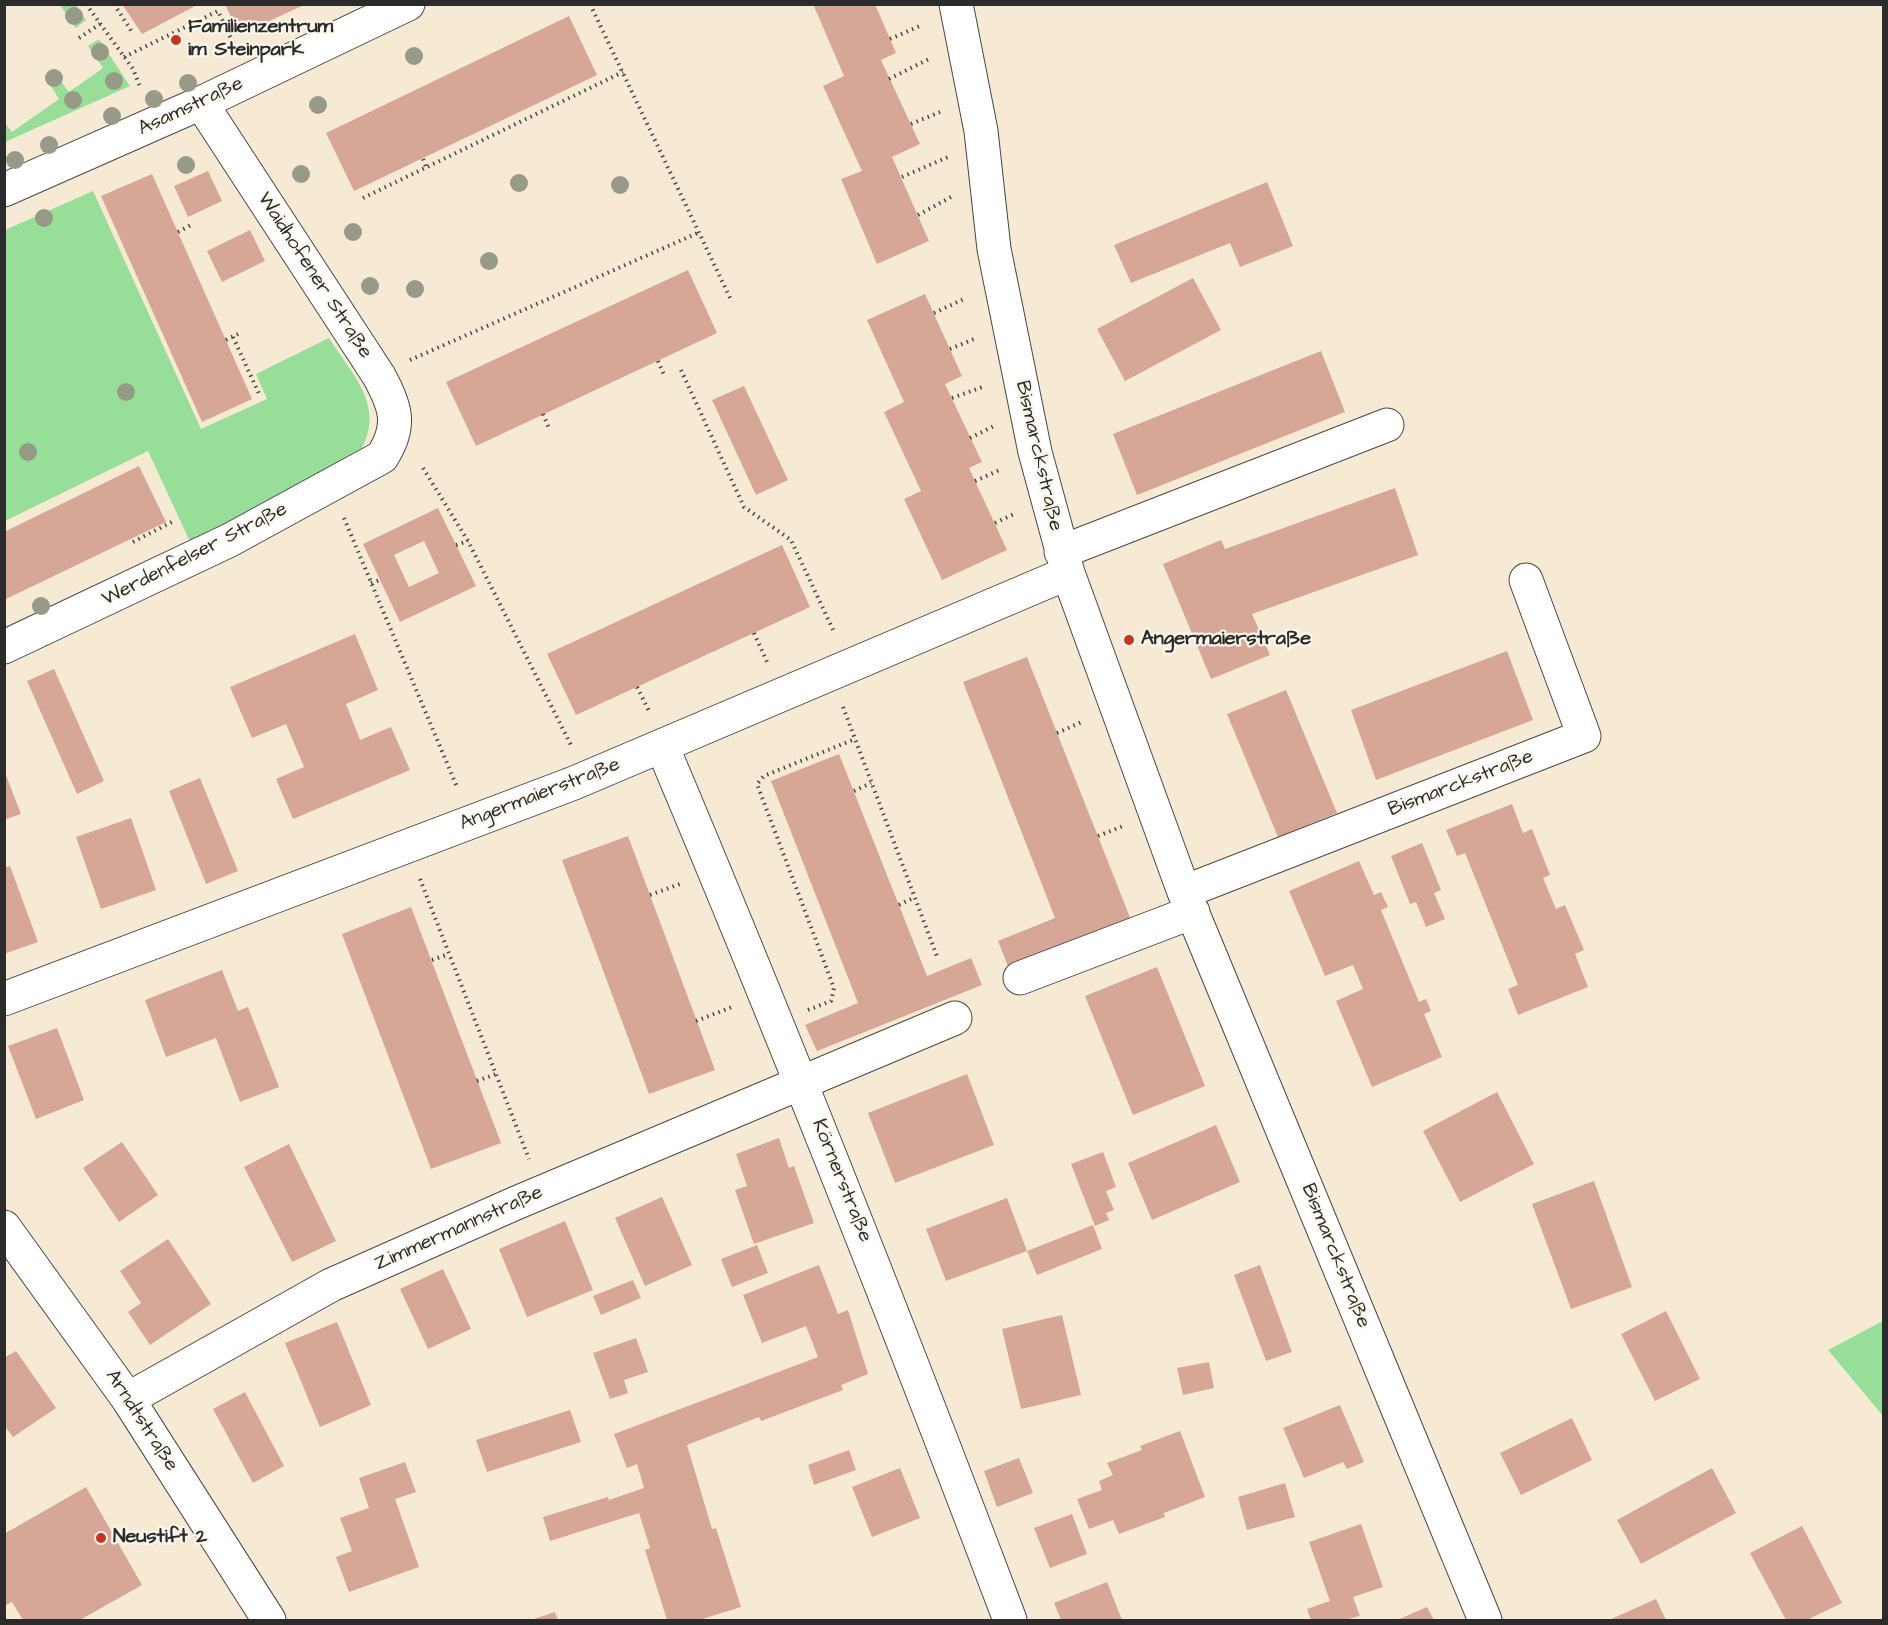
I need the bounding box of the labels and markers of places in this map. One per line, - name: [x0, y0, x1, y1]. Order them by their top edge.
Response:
- place label: Familienzentrum im Steinpark: [188, 16, 333, 63]
- marker: Familienzentrum im Steinpark: [169, 33, 183, 47]
- place label: Angermaierstraße: [1141, 628, 1311, 652]
- marker: Angermaierstraße: [1122, 633, 1136, 647]
- place label: Neustift 2: [113, 1526, 207, 1550]
- marker: Neustift 2: [94, 1531, 108, 1545]

